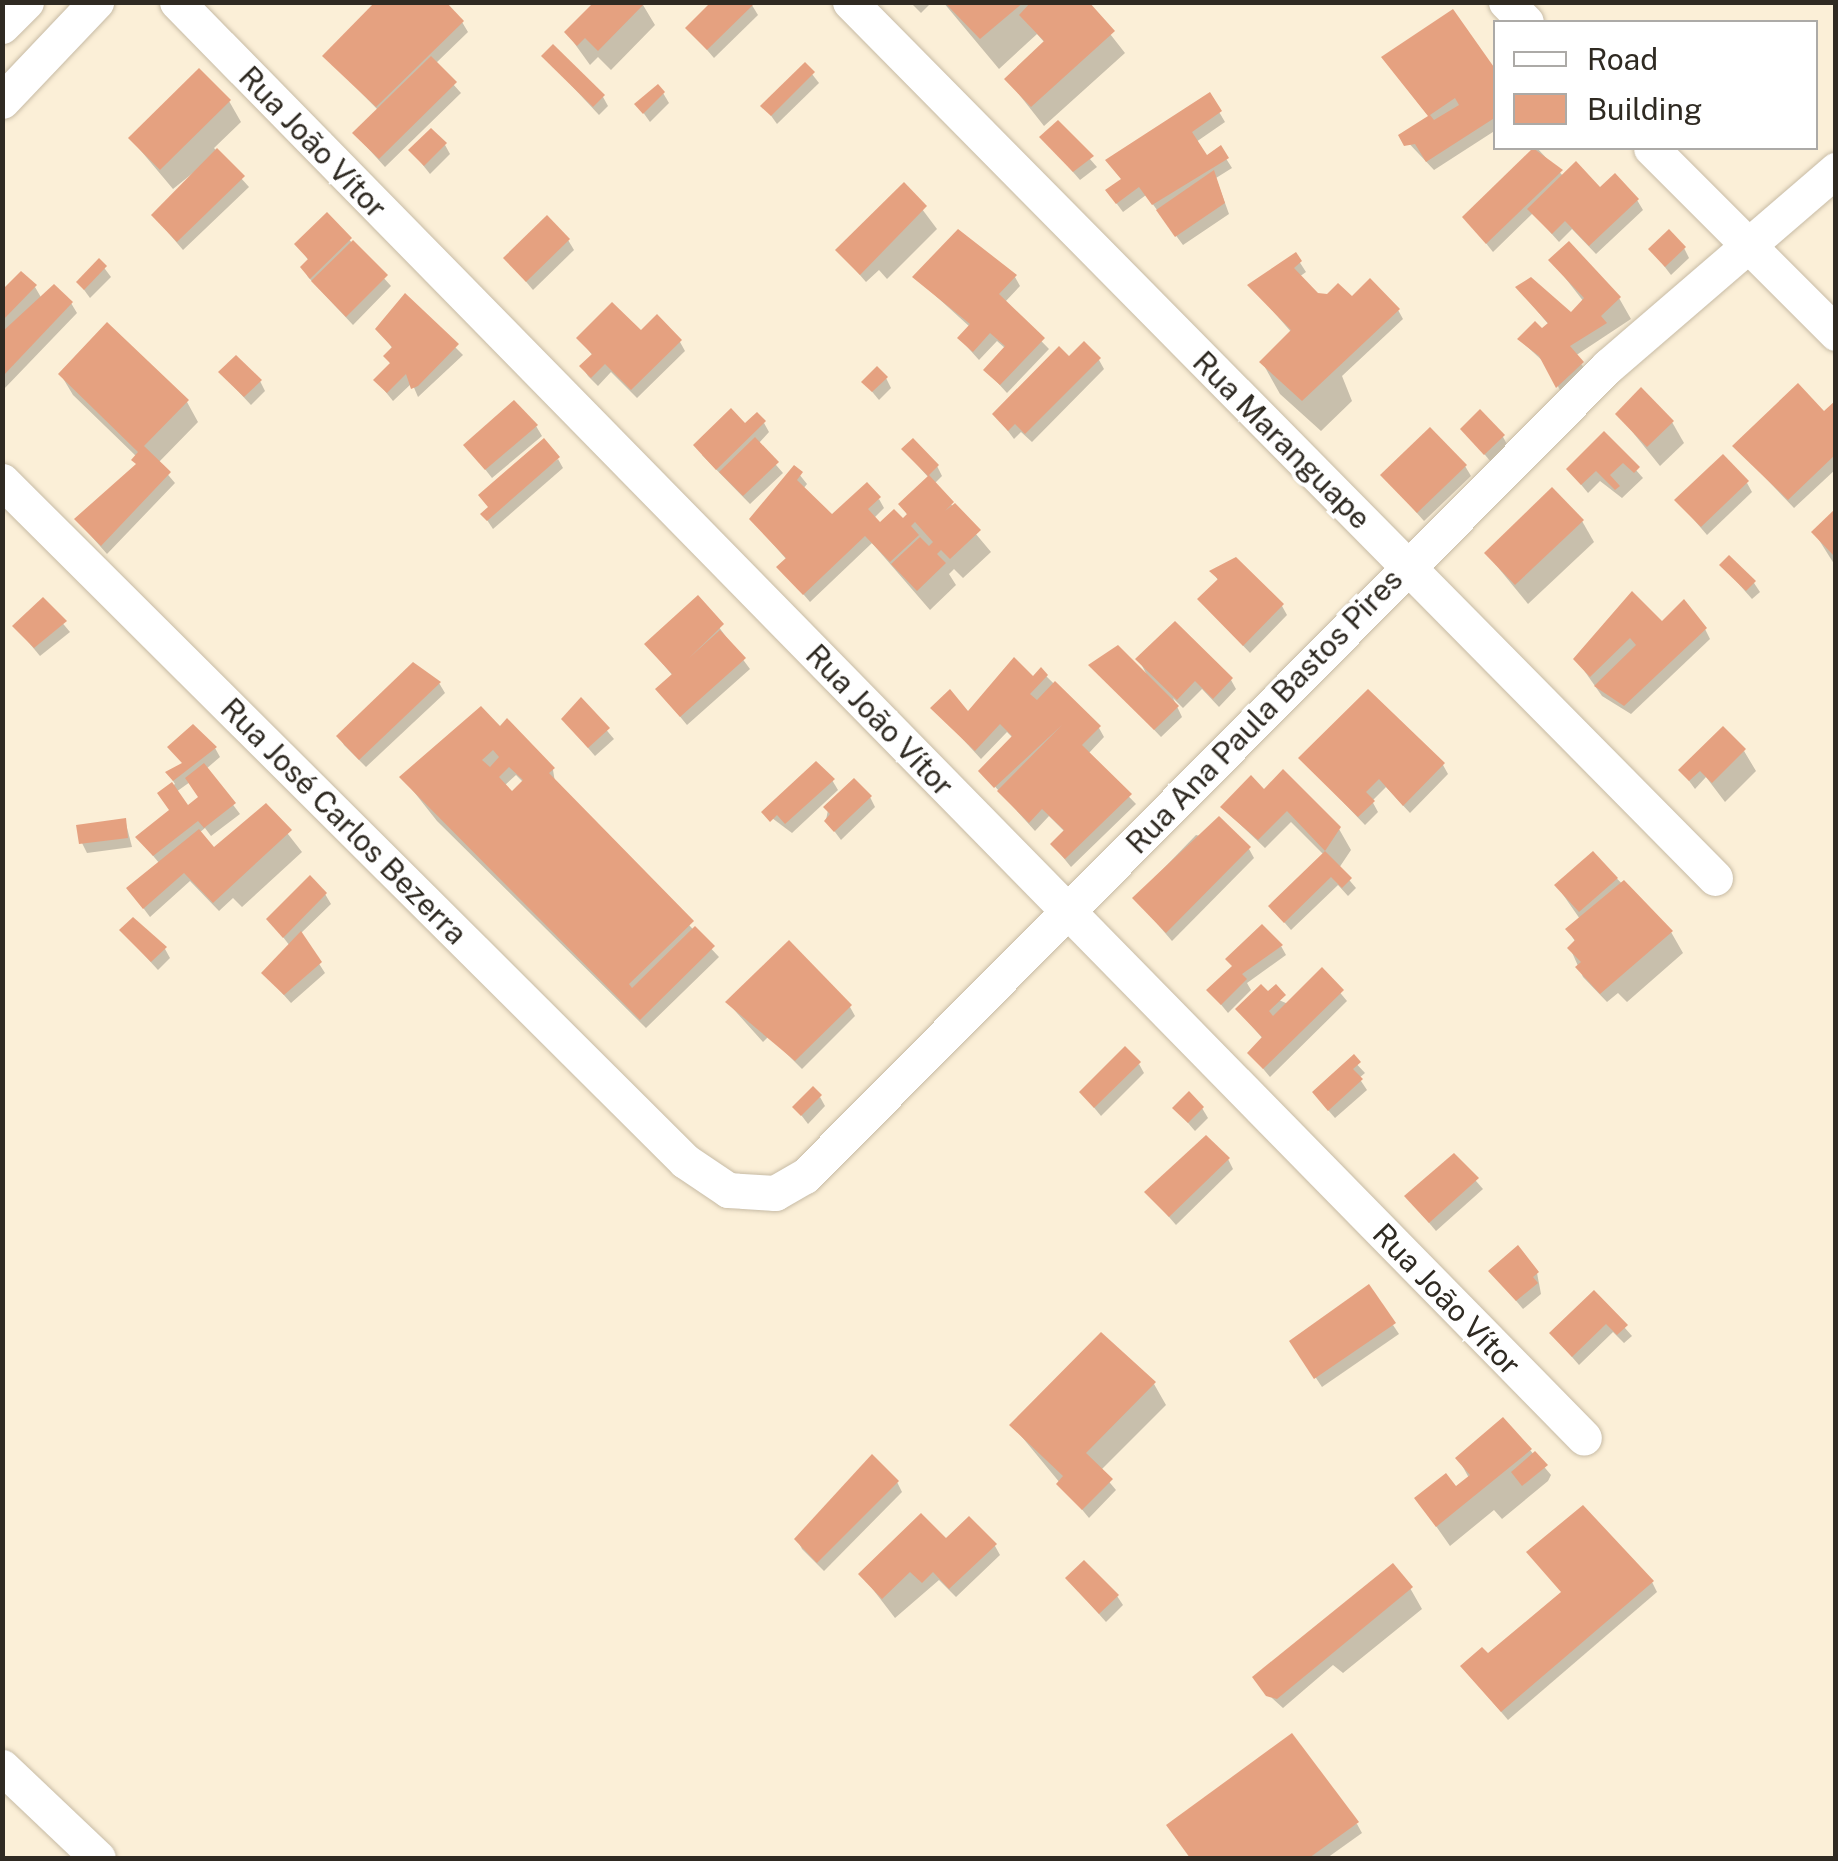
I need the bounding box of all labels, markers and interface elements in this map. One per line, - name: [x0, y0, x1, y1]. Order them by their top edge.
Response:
- legend: [1493, 20, 1818, 150]
- text: Road: [1587, 41, 1658, 77]
- street label: Rua João Vítor: [231, 58, 395, 226]
- text: Building: [1587, 91, 1702, 127]
- street label: Rua Maranguape: [1186, 344, 1378, 536]
- street label: Rua Ana Paula Bastos Pires: [1118, 561, 1410, 861]
- street label: Rua João Vítor: [798, 636, 962, 804]
- street label: Rua José Carlos Bezerra: [213, 690, 475, 952]
- street label: Rua João Vítor: [1365, 1215, 1529, 1383]

